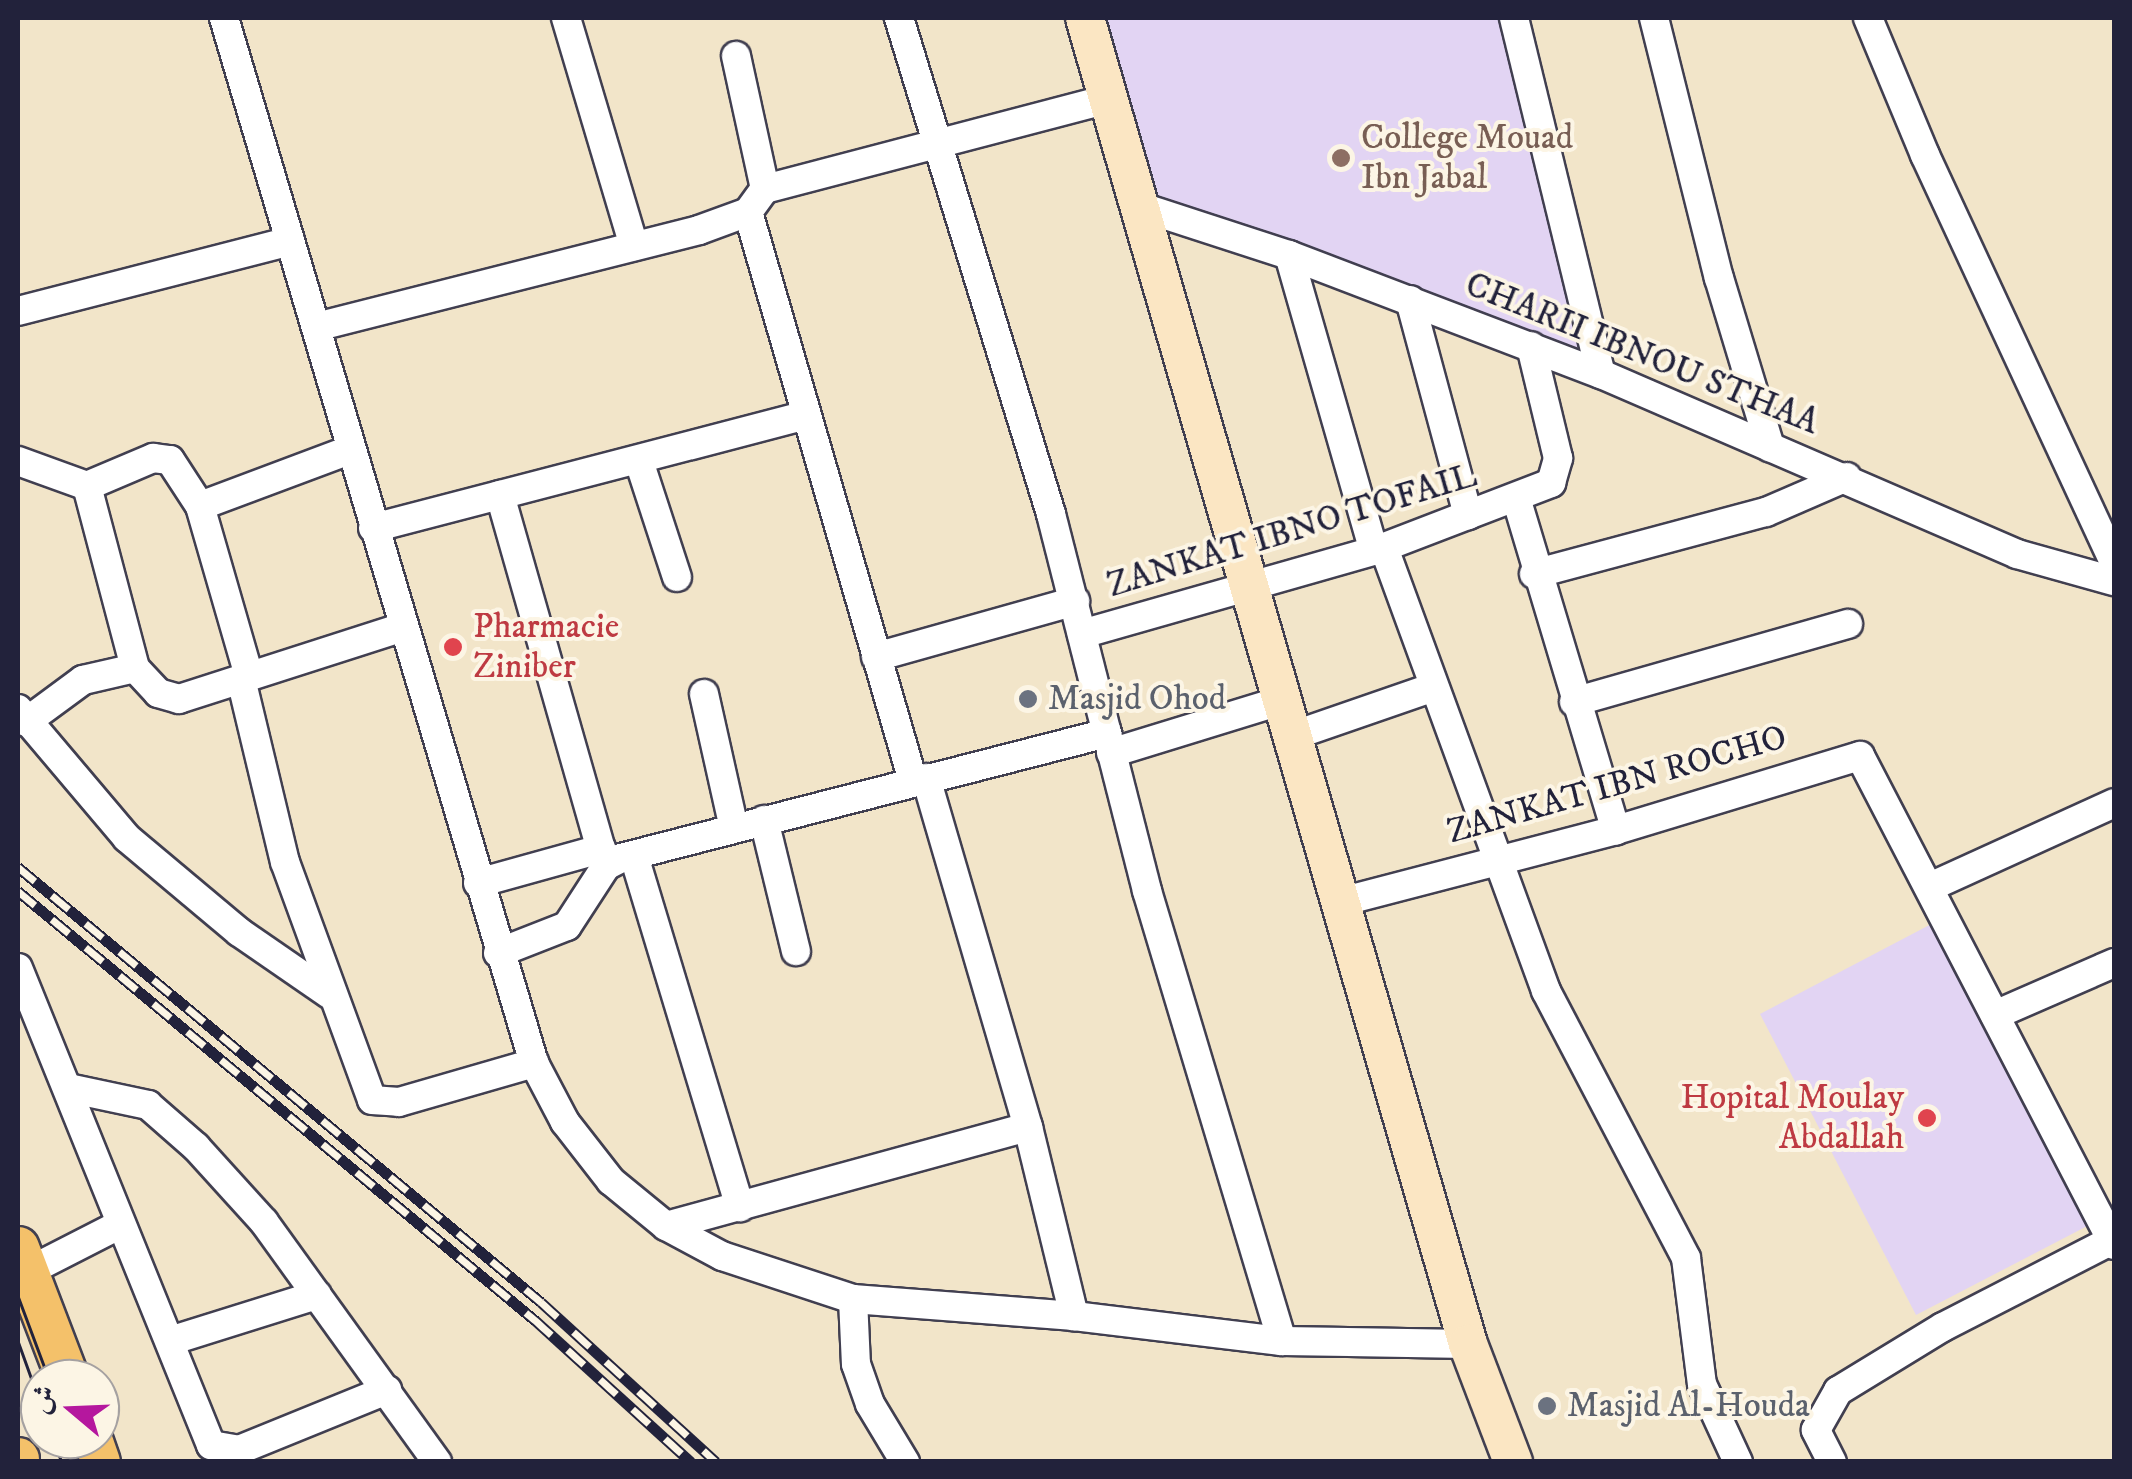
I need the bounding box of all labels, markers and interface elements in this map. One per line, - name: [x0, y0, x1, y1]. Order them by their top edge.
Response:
- place label: College Mouad Ibn Jabal: [1361, 117, 1573, 199]
- marker: College Mouad Ibn Jabal: [1330, 147, 1352, 169]
- street label: CHARII IBNOU STHAA: [1459, 264, 1825, 444]
- street label: ZANKAT IBNO TOFAIL: [1102, 455, 1482, 607]
- place label: Pharmacie Ziniber: [473, 606, 619, 688]
- marker: Pharmacie Ziniber: [442, 636, 464, 658]
- place label: Masjid Ohod: [1048, 678, 1226, 720]
- marker: Masjid Ohod: [1017, 688, 1039, 710]
- street label: ZANKAT IBN ROCHO: [1443, 716, 1791, 854]
- place label: Hopital Moulay Abdallah: [1680, 1077, 1904, 1159]
- marker: Hopital Moulay Abdallah: [1914, 1105, 1940, 1131]
- north arrow: [20, 1359, 120, 1459]
- text: ش: [22, 1381, 64, 1419]
- place label: Masjid Al-Houda: [1567, 1385, 1810, 1427]
- marker: Masjid Al-Houda: [1536, 1395, 1558, 1417]

